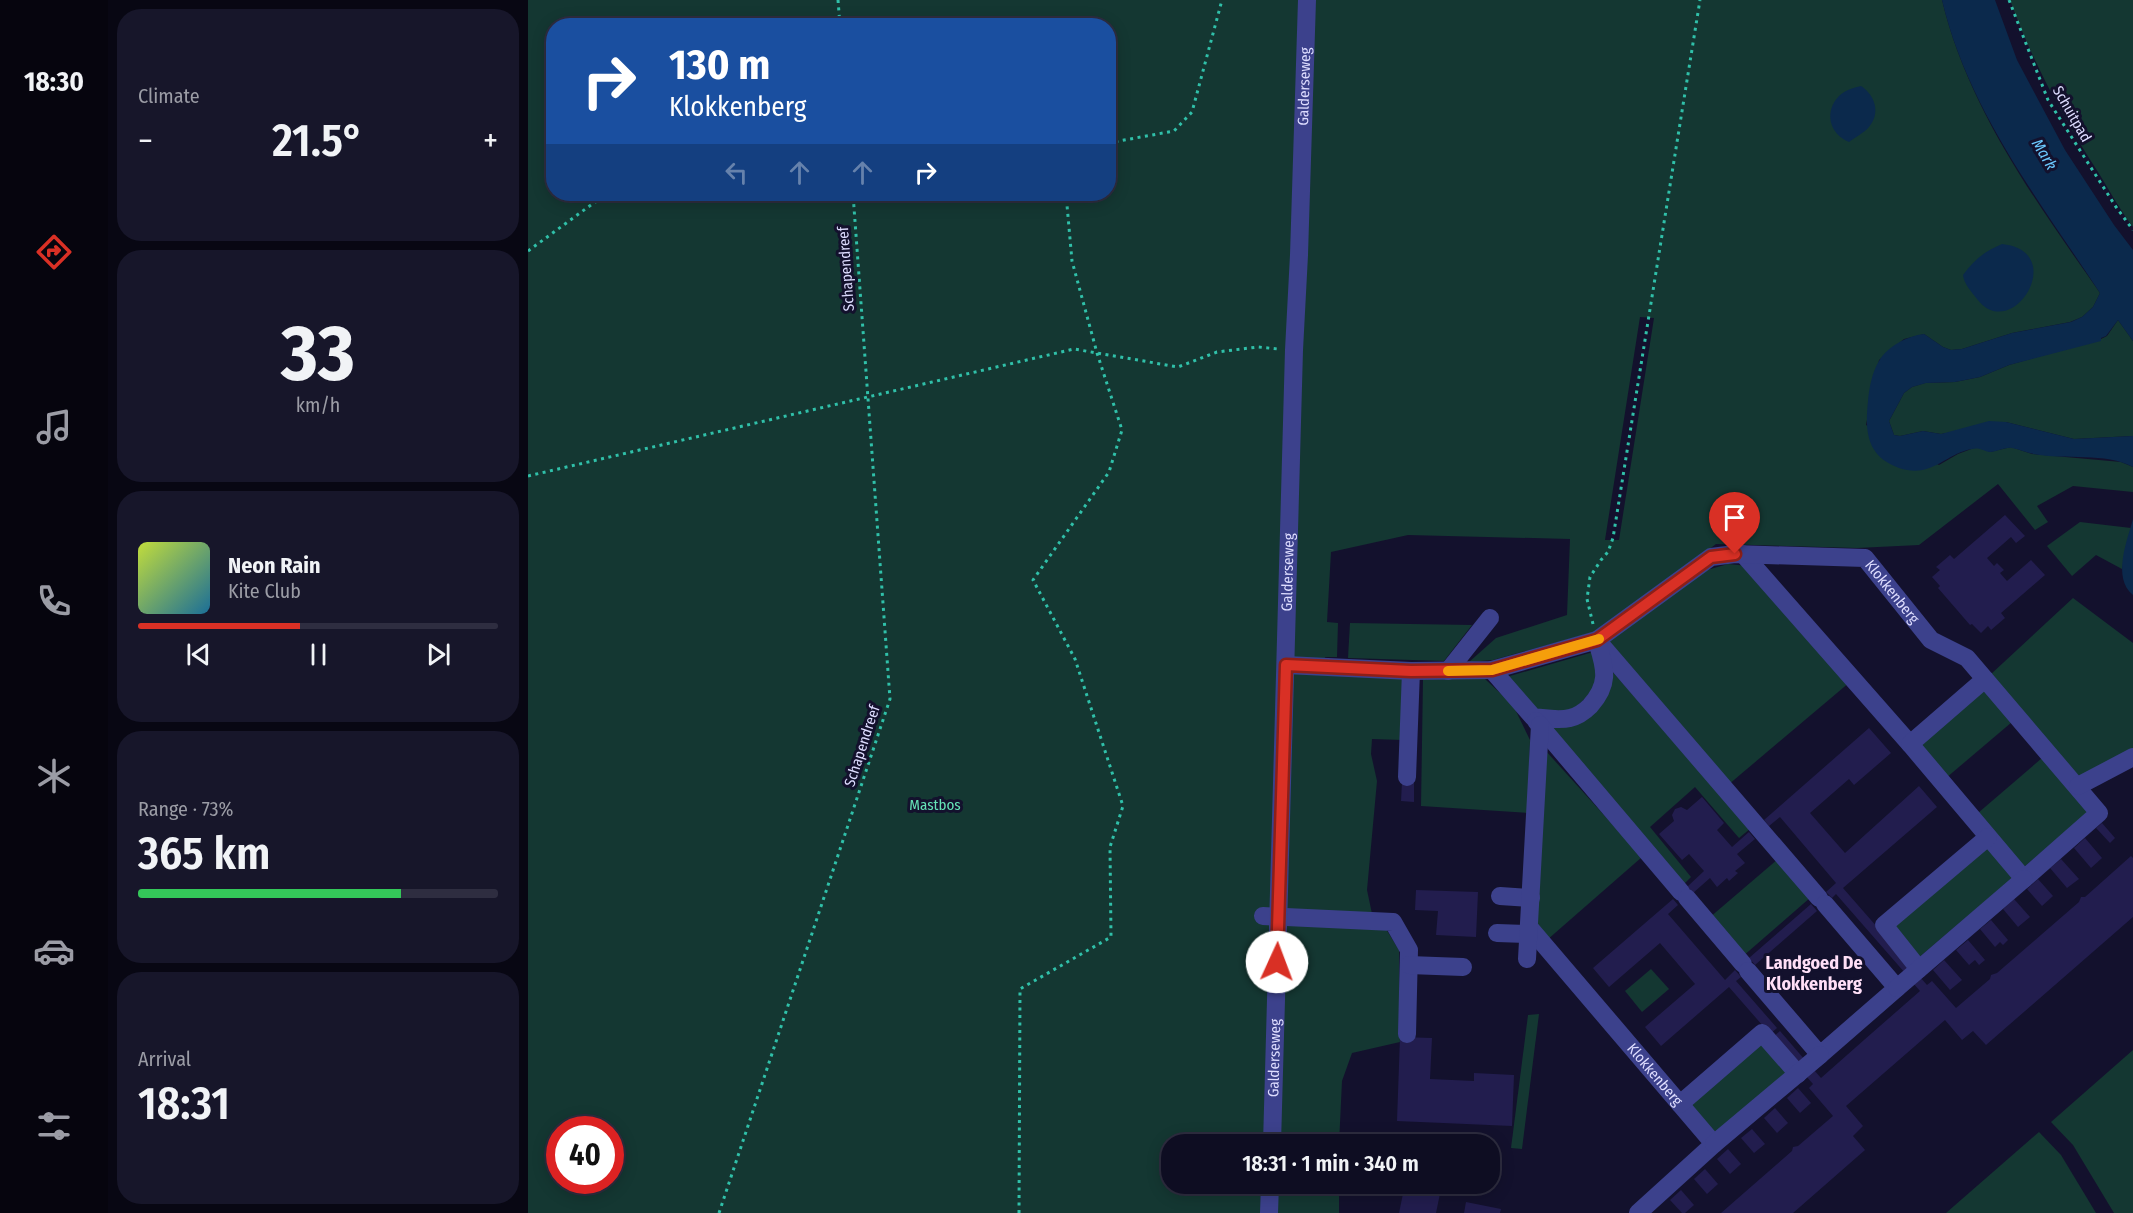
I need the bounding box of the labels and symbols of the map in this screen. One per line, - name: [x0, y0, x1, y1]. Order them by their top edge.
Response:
- street label: Galderseweg: [1294, 47, 1315, 126]
- street label: Schuitpad: [2049, 83, 2095, 145]
- water label: Mark: [2028, 135, 2061, 173]
- street label: Schapendreef: [834, 225, 858, 312]
- pin: [1709, 492, 1760, 554]
- street label: Galderseweg: [1278, 533, 1298, 612]
- street label: Klokkenberg: [1861, 556, 1923, 627]
- street label: Schapendreef: [840, 702, 884, 789]
- park label: Mastbos: [909, 796, 961, 814]
- position arrow: [1245, 930, 1309, 994]
- district label: Landgoed De Klokkenberg: [1765, 952, 1863, 995]
- street label: Galderseweg: [1264, 1019, 1284, 1097]
- street label: Klokkenberg: [1623, 1040, 1686, 1110]
- speed limit sign: 40: [546, 1116, 624, 1194]

